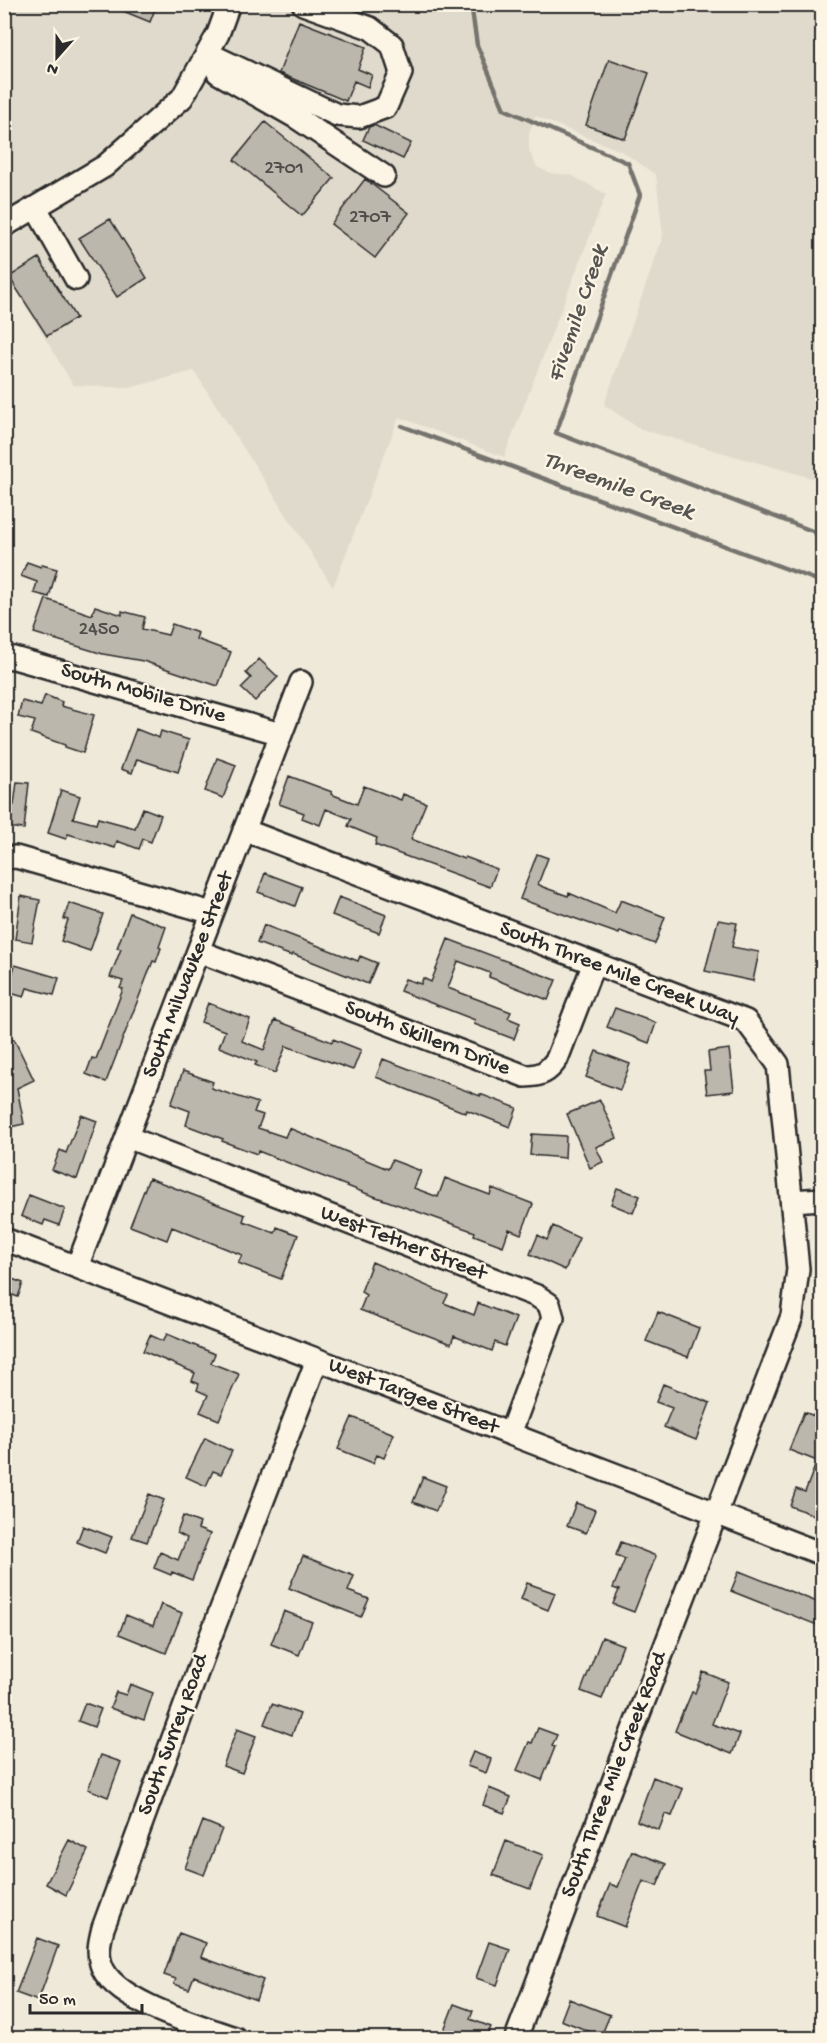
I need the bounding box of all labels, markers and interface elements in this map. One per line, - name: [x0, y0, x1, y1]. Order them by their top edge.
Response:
- north arrow: [27, 27, 87, 87]
- text: N: [44, 57, 61, 78]
- house number: 2701: [264, 158, 304, 181]
- house number: 2707: [349, 207, 392, 230]
- water label: Fivemile Creek: [542, 239, 617, 386]
- water label: Threemile Creek: [539, 446, 699, 528]
- house number: 2450: [78, 619, 120, 642]
- street label: South Mobile Drive: [58, 658, 229, 730]
- street label: South Milwaukee Street: [138, 866, 241, 1082]
- street label: South Three Mile Creek Way: [496, 916, 743, 1032]
- street label: South Skillern Drive: [341, 995, 514, 1083]
- street label: West Tether Street: [316, 1200, 492, 1288]
- street label: West Targee Street: [324, 1353, 504, 1442]
- street label: South Three Mile Creek Road: [556, 1647, 675, 1901]
- street label: South Surrey Road: [133, 1649, 216, 1819]
- scale bar: [30, 1977, 142, 2015]
- text: 50 m: [39, 1990, 76, 2011]

